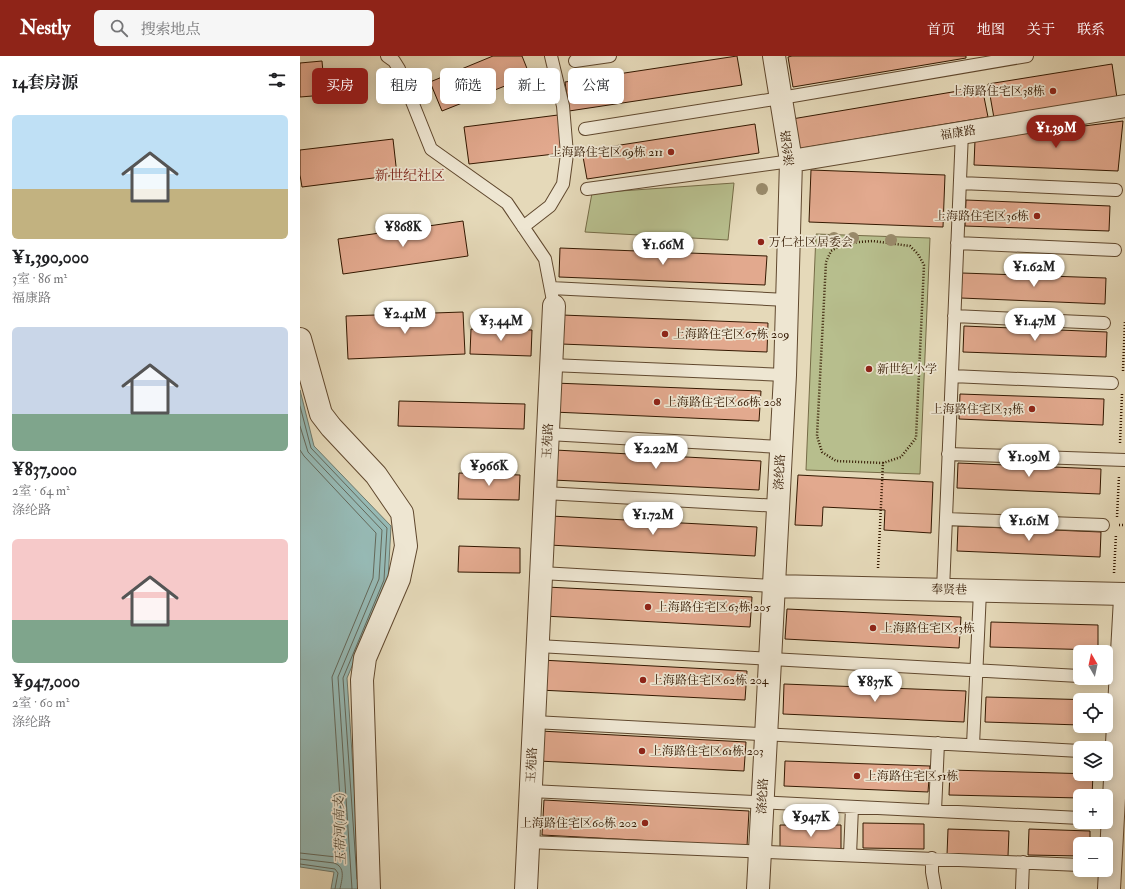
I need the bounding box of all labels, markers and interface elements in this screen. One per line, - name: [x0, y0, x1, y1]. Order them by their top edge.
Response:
- search box: [94, 10, 374, 46]
- text: Nestly: [20, 16, 70, 40]
- icon: search: [108, 17, 130, 39]
- text: 搜索地点: [140, 20, 200, 39]
- text: 首页: [927, 21, 955, 38]
- text: 地图: [977, 21, 1005, 38]
- text: 关于: [1027, 21, 1055, 38]
- text: 联系: [1077, 21, 1105, 38]
- chip: 买房: [312, 68, 368, 104]
- chip: 租房: [376, 68, 432, 104]
- chip: 筛选: [440, 68, 496, 104]
- chip: 新上: [504, 68, 560, 104]
- chip: 公寓: [568, 68, 624, 104]
- icon: filters: [266, 69, 288, 91]
- text: 14套房源: [12, 72, 78, 93]
- place label: 上海路住宅区38栋: [951, 84, 1045, 99]
- marker: 上海路住宅区38栋: [1048, 86, 1058, 96]
- pin: ¥1.39M: [1023, 115, 1089, 149]
- text: ¥1.39M: [1035, 120, 1077, 136]
- street label: 福康路: [939, 123, 977, 143]
- street label: 涤纶路: [778, 129, 798, 167]
- icon: home: [114, 141, 186, 213]
- place label: 上海路住宅区69栋 211: [550, 145, 663, 160]
- marker: 上海路住宅区69栋 211: [666, 147, 676, 157]
- district label: 新世纪社区: [375, 167, 445, 184]
- place label: 上海路住宅区36栋: [934, 209, 1029, 224]
- marker: 上海路住宅区36栋: [1032, 211, 1042, 221]
- pin: ¥868K: [375, 214, 431, 248]
- text: ¥868K: [384, 219, 422, 235]
- pin: ¥1.66M: [630, 232, 696, 266]
- place label: 万仁社区居委会: [769, 235, 853, 250]
- text: ¥1.66M: [642, 237, 684, 253]
- marker: 万仁社区居委会: [756, 237, 766, 247]
- text: ¥1,390,000: [12, 247, 89, 268]
- pin: ¥1.62M: [1001, 254, 1067, 288]
- text: ¥1.62M: [1013, 259, 1055, 275]
- text: 3室 · 86 m²: [12, 271, 67, 287]
- text: 福康路: [12, 290, 51, 306]
- pin: ¥2.41M: [372, 301, 438, 335]
- text: ¥2.41M: [383, 306, 427, 322]
- pin: ¥3.44M: [468, 308, 534, 342]
- pin: ¥1.47M: [1002, 308, 1068, 342]
- text: ¥3.44M: [479, 313, 523, 329]
- text: ¥1.47M: [1014, 313, 1056, 329]
- place label: 上海路住宅区67栋 209: [673, 327, 789, 342]
- marker: 上海路住宅区67栋 209: [660, 329, 670, 339]
- icon: home: [114, 353, 186, 425]
- place label: 新世纪小学: [877, 362, 937, 377]
- marker: 新世纪小学: [864, 364, 874, 374]
- place label: 上海路住宅区66栋 208: [665, 395, 782, 410]
- marker: 上海路住宅区66栋 208: [652, 397, 662, 407]
- place label: 上海路住宅区33栋: [931, 402, 1024, 417]
- marker: 上海路住宅区33栋: [1027, 404, 1037, 414]
- street label: 玉苑路: [540, 423, 556, 459]
- pin: ¥2.22M: [623, 436, 689, 470]
- text: ¥2.22M: [634, 441, 678, 457]
- pin: ¥1.09M: [996, 444, 1062, 478]
- text: ¥1.09M: [1008, 449, 1050, 465]
- pin: ¥966K: [461, 453, 517, 487]
- street label: 涤纶路: [772, 454, 788, 490]
- text: ¥966K: [470, 458, 508, 474]
- text: ¥837,000: [12, 459, 77, 480]
- text: 2室 · 64 m²: [12, 483, 70, 499]
- text: 涤纶路: [12, 502, 51, 518]
- pin: ¥1.72M: [620, 502, 686, 536]
- text: ¥1.72M: [632, 507, 674, 523]
- pin: ¥1.61M: [996, 508, 1062, 542]
- text: ¥1.61M: [1009, 513, 1049, 529]
- icon: home: [114, 565, 186, 637]
- street label: 奉贤巷: [931, 582, 967, 598]
- place label: 上海路住宅区63栋 205: [656, 600, 771, 615]
- marker: 上海路住宅区63栋 205: [643, 602, 653, 612]
- place label: 上海路住宅区53栋: [881, 621, 975, 636]
- marker: 上海路住宅区53栋: [868, 623, 878, 633]
- north arrow: [1073, 645, 1113, 685]
- map controls: [1073, 645, 1113, 877]
- pin: ¥837K: [847, 669, 903, 703]
- text: ¥947,000: [12, 671, 80, 692]
- place label: 上海路住宅区62栋 204: [651, 673, 769, 688]
- text: ¥837K: [857, 674, 893, 690]
- marker: 上海路住宅区62栋 204: [638, 675, 648, 685]
- button: locate: [1073, 693, 1113, 733]
- text: 2室 · 60 m²: [12, 695, 69, 711]
- text: 涤纶路: [12, 714, 51, 730]
- button: layers: [1073, 741, 1113, 781]
- place label: 上海路住宅区61栋 203: [650, 744, 764, 759]
- marker: 上海路住宅区61栋 203: [637, 746, 647, 756]
- street label: 玉苑路: [524, 747, 540, 783]
- place label: 上海路住宅区51栋: [865, 769, 959, 784]
- marker: 上海路住宅区51栋: [852, 771, 862, 781]
- street label: 涤纶路: [755, 778, 771, 814]
- button: +: [1073, 789, 1113, 829]
- water label: 玉带河(南支): [331, 793, 349, 865]
- pin: ¥947K: [783, 804, 839, 838]
- text: ¥947K: [792, 809, 830, 825]
- place label: 上海路住宅区60栋 202: [520, 816, 637, 831]
- marker: 上海路住宅区60栋 202: [640, 818, 650, 828]
- button: −: [1073, 837, 1113, 877]

